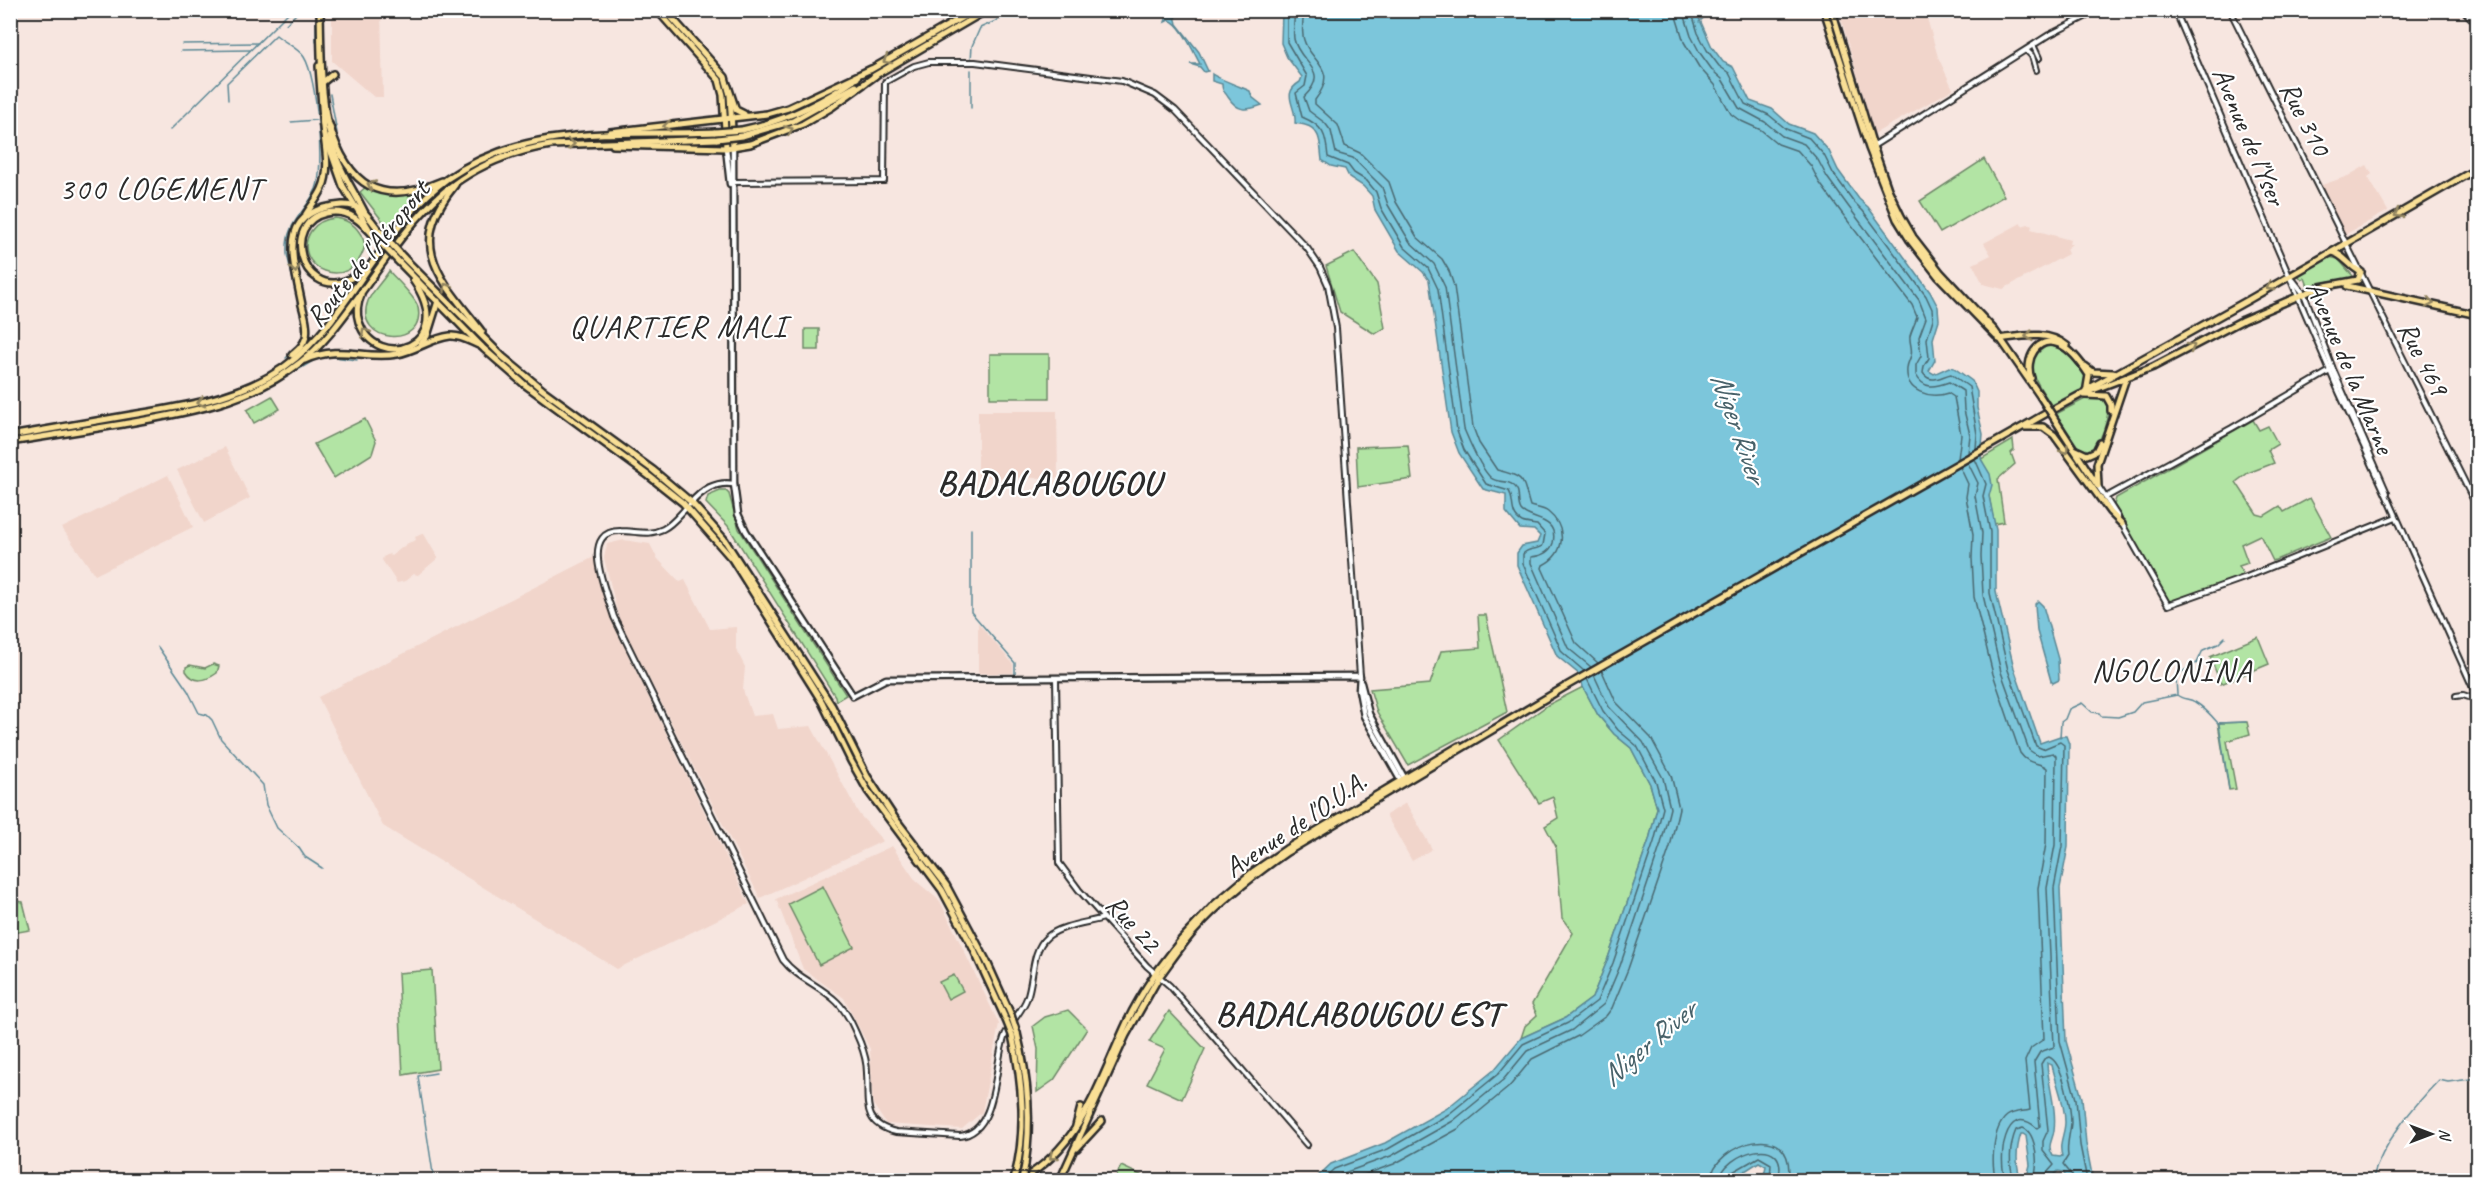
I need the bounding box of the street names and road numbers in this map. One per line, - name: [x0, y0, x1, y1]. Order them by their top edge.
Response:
- street label: Avenue de l'Yser: [2205, 62, 2295, 213]
- street label: Rue 310: [2272, 75, 2340, 163]
- street label: Route de l'Aéroport: [298, 171, 439, 333]
- street label: Avenue de la Marne: [2298, 276, 2403, 461]
- street label: Rue 469: [2390, 315, 2458, 403]
- street label: Avenue de l'O.U.A.: [1217, 764, 1373, 885]
- street label: Rue 22: [1099, 887, 1170, 961]

